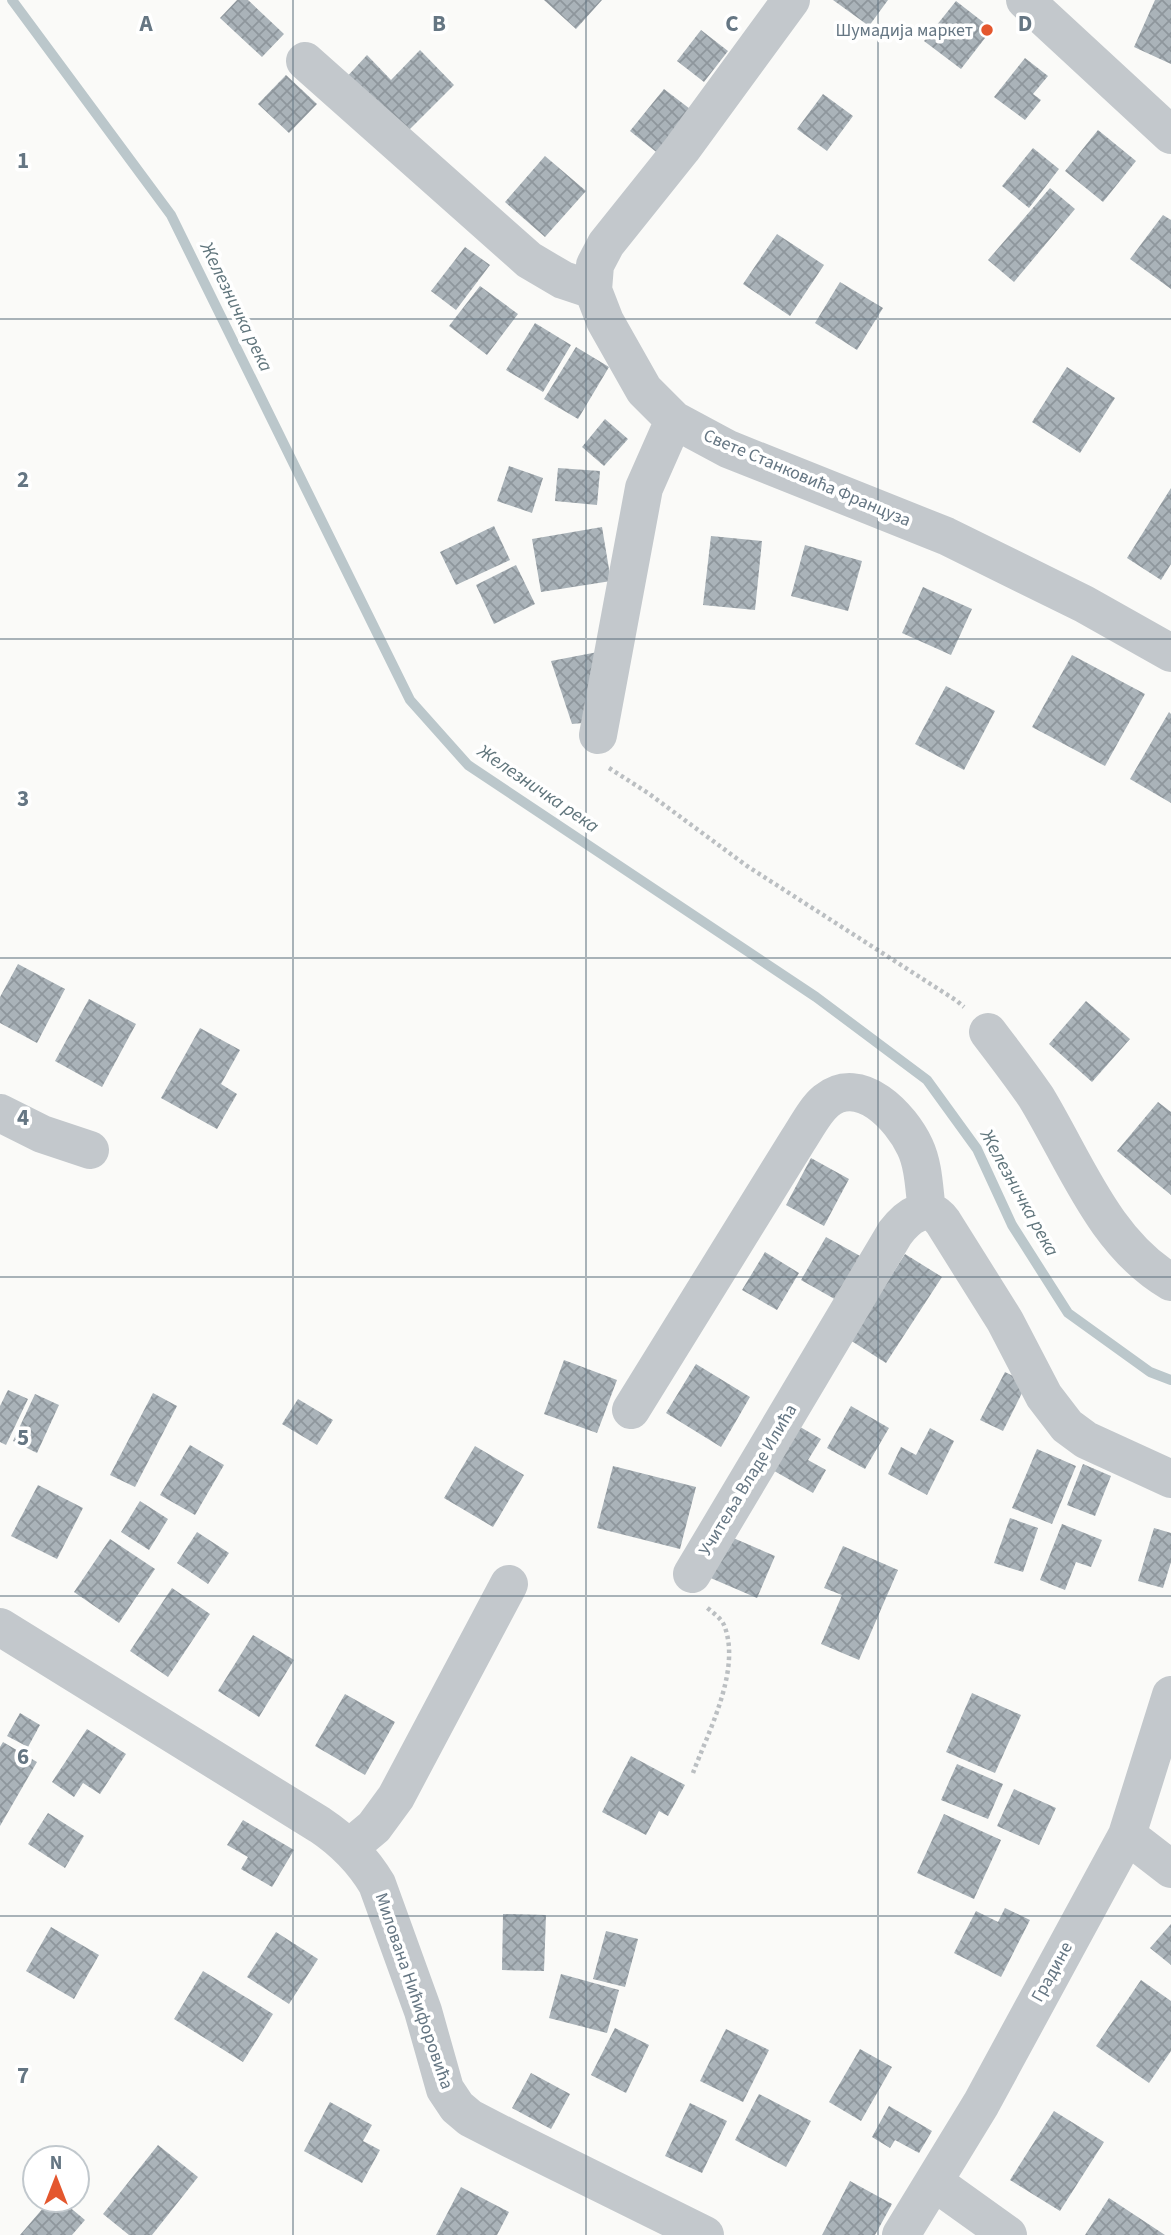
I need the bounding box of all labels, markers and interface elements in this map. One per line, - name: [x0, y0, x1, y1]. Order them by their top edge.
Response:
- text: A: [138, 7, 153, 40]
- text: B: [432, 7, 446, 40]
- text: C: [725, 7, 739, 40]
- text: D: [1018, 7, 1032, 40]
- place label: Шумадија маркет: [835, 18, 973, 43]
- marker: Шумадија маркет: [979, 22, 995, 38]
- text: 1: [17, 144, 29, 177]
- water label: Железничка река: [192, 237, 279, 376]
- street label: Свете Станковића Француза: [699, 423, 915, 533]
- text: 2: [17, 463, 29, 496]
- water label: Железничка река: [471, 738, 604, 840]
- text: 3: [17, 782, 29, 815]
- text: 4: [17, 1101, 29, 1134]
- water label: Железничка река: [972, 1124, 1065, 1261]
- street label: Учитеља Владе Илића: [693, 1399, 803, 1561]
- text: 5: [17, 1421, 29, 1454]
- text: 6: [17, 1740, 29, 1773]
- street label: Милована Нићифоровића: [369, 1889, 459, 2093]
- street label: Градине: [1025, 1937, 1079, 2007]
- text: 7: [17, 2059, 29, 2092]
- north arrow: [21, 2144, 91, 2214]
- text: N: [50, 2150, 62, 2177]

